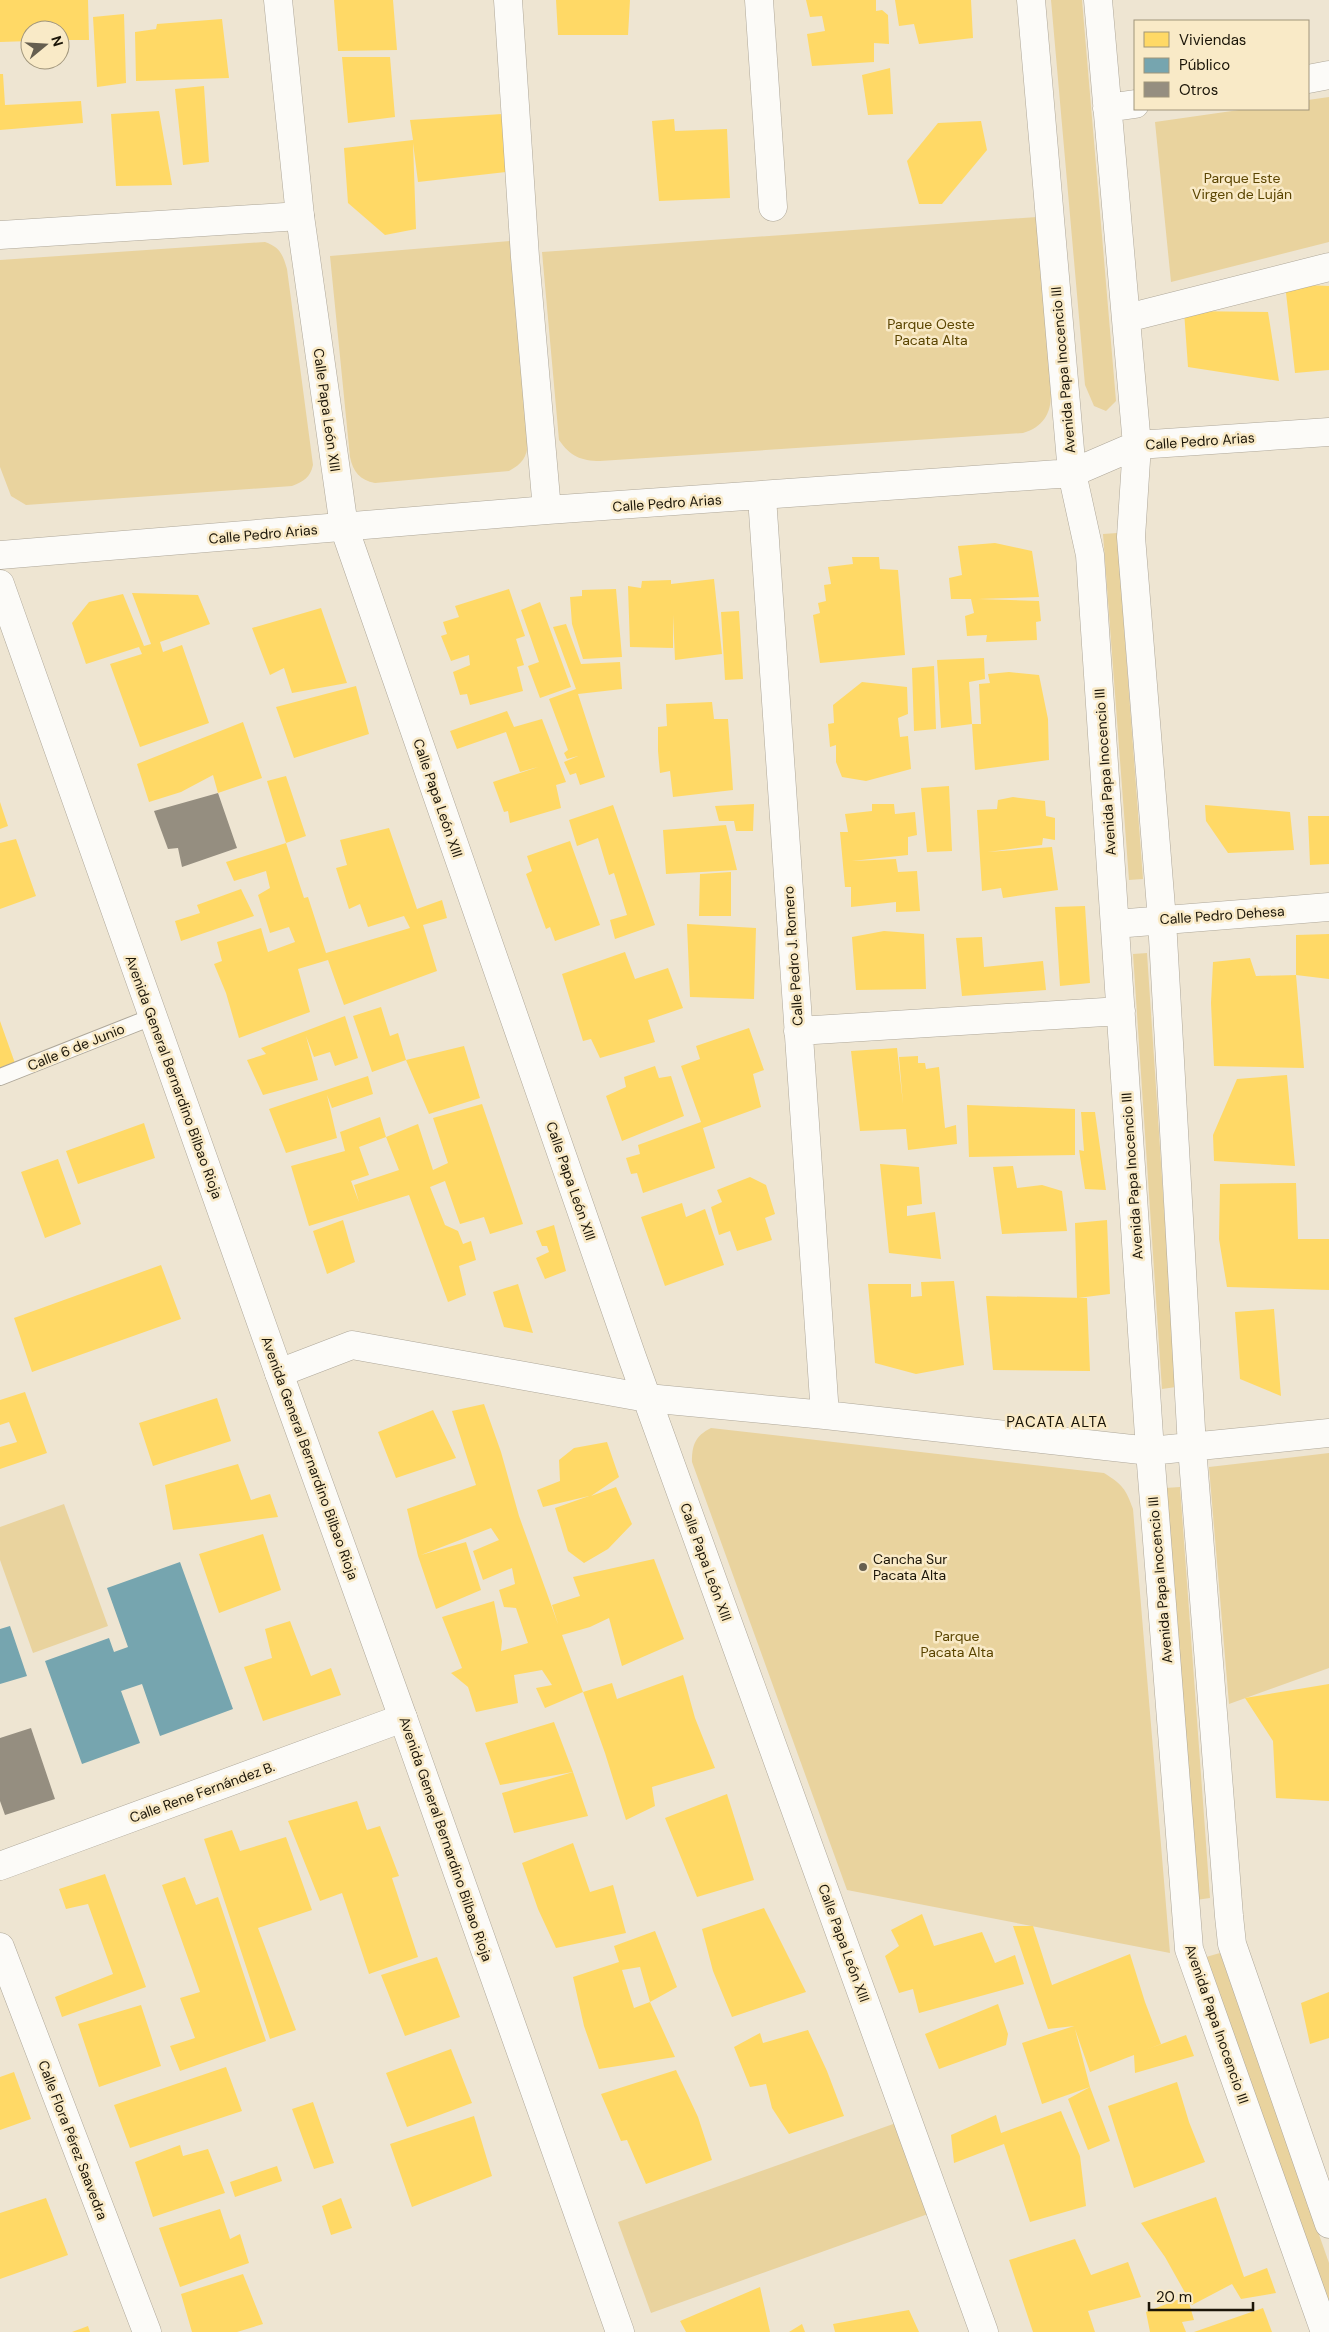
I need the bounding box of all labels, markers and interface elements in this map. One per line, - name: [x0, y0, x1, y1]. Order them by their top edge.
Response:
- north arrow: [20, 20, 70, 70]
- legend: [1134, 20, 1309, 110]
- text: Viviendas: [1179, 30, 1246, 50]
- text: N: [47, 33, 68, 49]
- text: Público: [1179, 55, 1230, 75]
- text: Otros: [1179, 80, 1218, 100]
- park label: Parque Este Virgen de Luján: [1192, 169, 1292, 203]
- street label: Avenida Papa Inocencio III: [1047, 286, 1079, 454]
- park label: Parque Oeste Pacata Alta: [887, 315, 975, 349]
- street label: Calle Papa León XIII: [309, 347, 345, 473]
- street label: Calle Pedro Arias: [1145, 428, 1255, 454]
- street label: Calle Pedro Arias: [612, 490, 722, 516]
- street label: Calle Pedro Arias: [208, 520, 318, 548]
- street label: Avenida Papa Inocencio III: [1090, 688, 1120, 856]
- street label: Calle Papa León XIII: [409, 736, 467, 860]
- street label: Calle Pedro J. Romero: [779, 886, 807, 1026]
- street label: Calle Pedro Dehesa: [1159, 902, 1285, 928]
- street label: Avenida General Bernardino Bilbao Rioja: [121, 953, 227, 1201]
- street label: Calle 6 de Junio: [25, 1019, 127, 1075]
- street label: Avenida Papa Inocencio III: [1117, 1092, 1147, 1260]
- street label: Calle Papa León XIII: [542, 1119, 600, 1243]
- street label: Avenida General Bernardino Bilbao Rioja: [257, 1334, 363, 1582]
- district label: PACATA ALTA: [1006, 1412, 1108, 1432]
- street label: Avenida Papa Inocencio III: [1144, 1496, 1176, 1664]
- street label: Calle Papa León XIII: [676, 1500, 736, 1624]
- place label: Cancha Sur Pacata Alta: [873, 1550, 947, 1584]
- marker: Cancha Sur Pacata Alta: [857, 1561, 869, 1573]
- park label: Parque Pacata Alta: [920, 1627, 994, 1661]
- street label: Avenida General Bernardino Bilbao Rioja: [396, 1714, 496, 1964]
- street label: Calle Rene Fernández B.: [127, 1757, 277, 1827]
- street label: Calle Papa León XIII: [814, 1881, 874, 2005]
- street label: Avenida Papa Inocencio III: [1181, 1942, 1253, 2106]
- street label: Calle Flora Pérez Saavedra: [34, 2058, 112, 2222]
- scale bar: [1149, 2280, 1253, 2312]
- text: 20 m: [1156, 2287, 1192, 2307]

